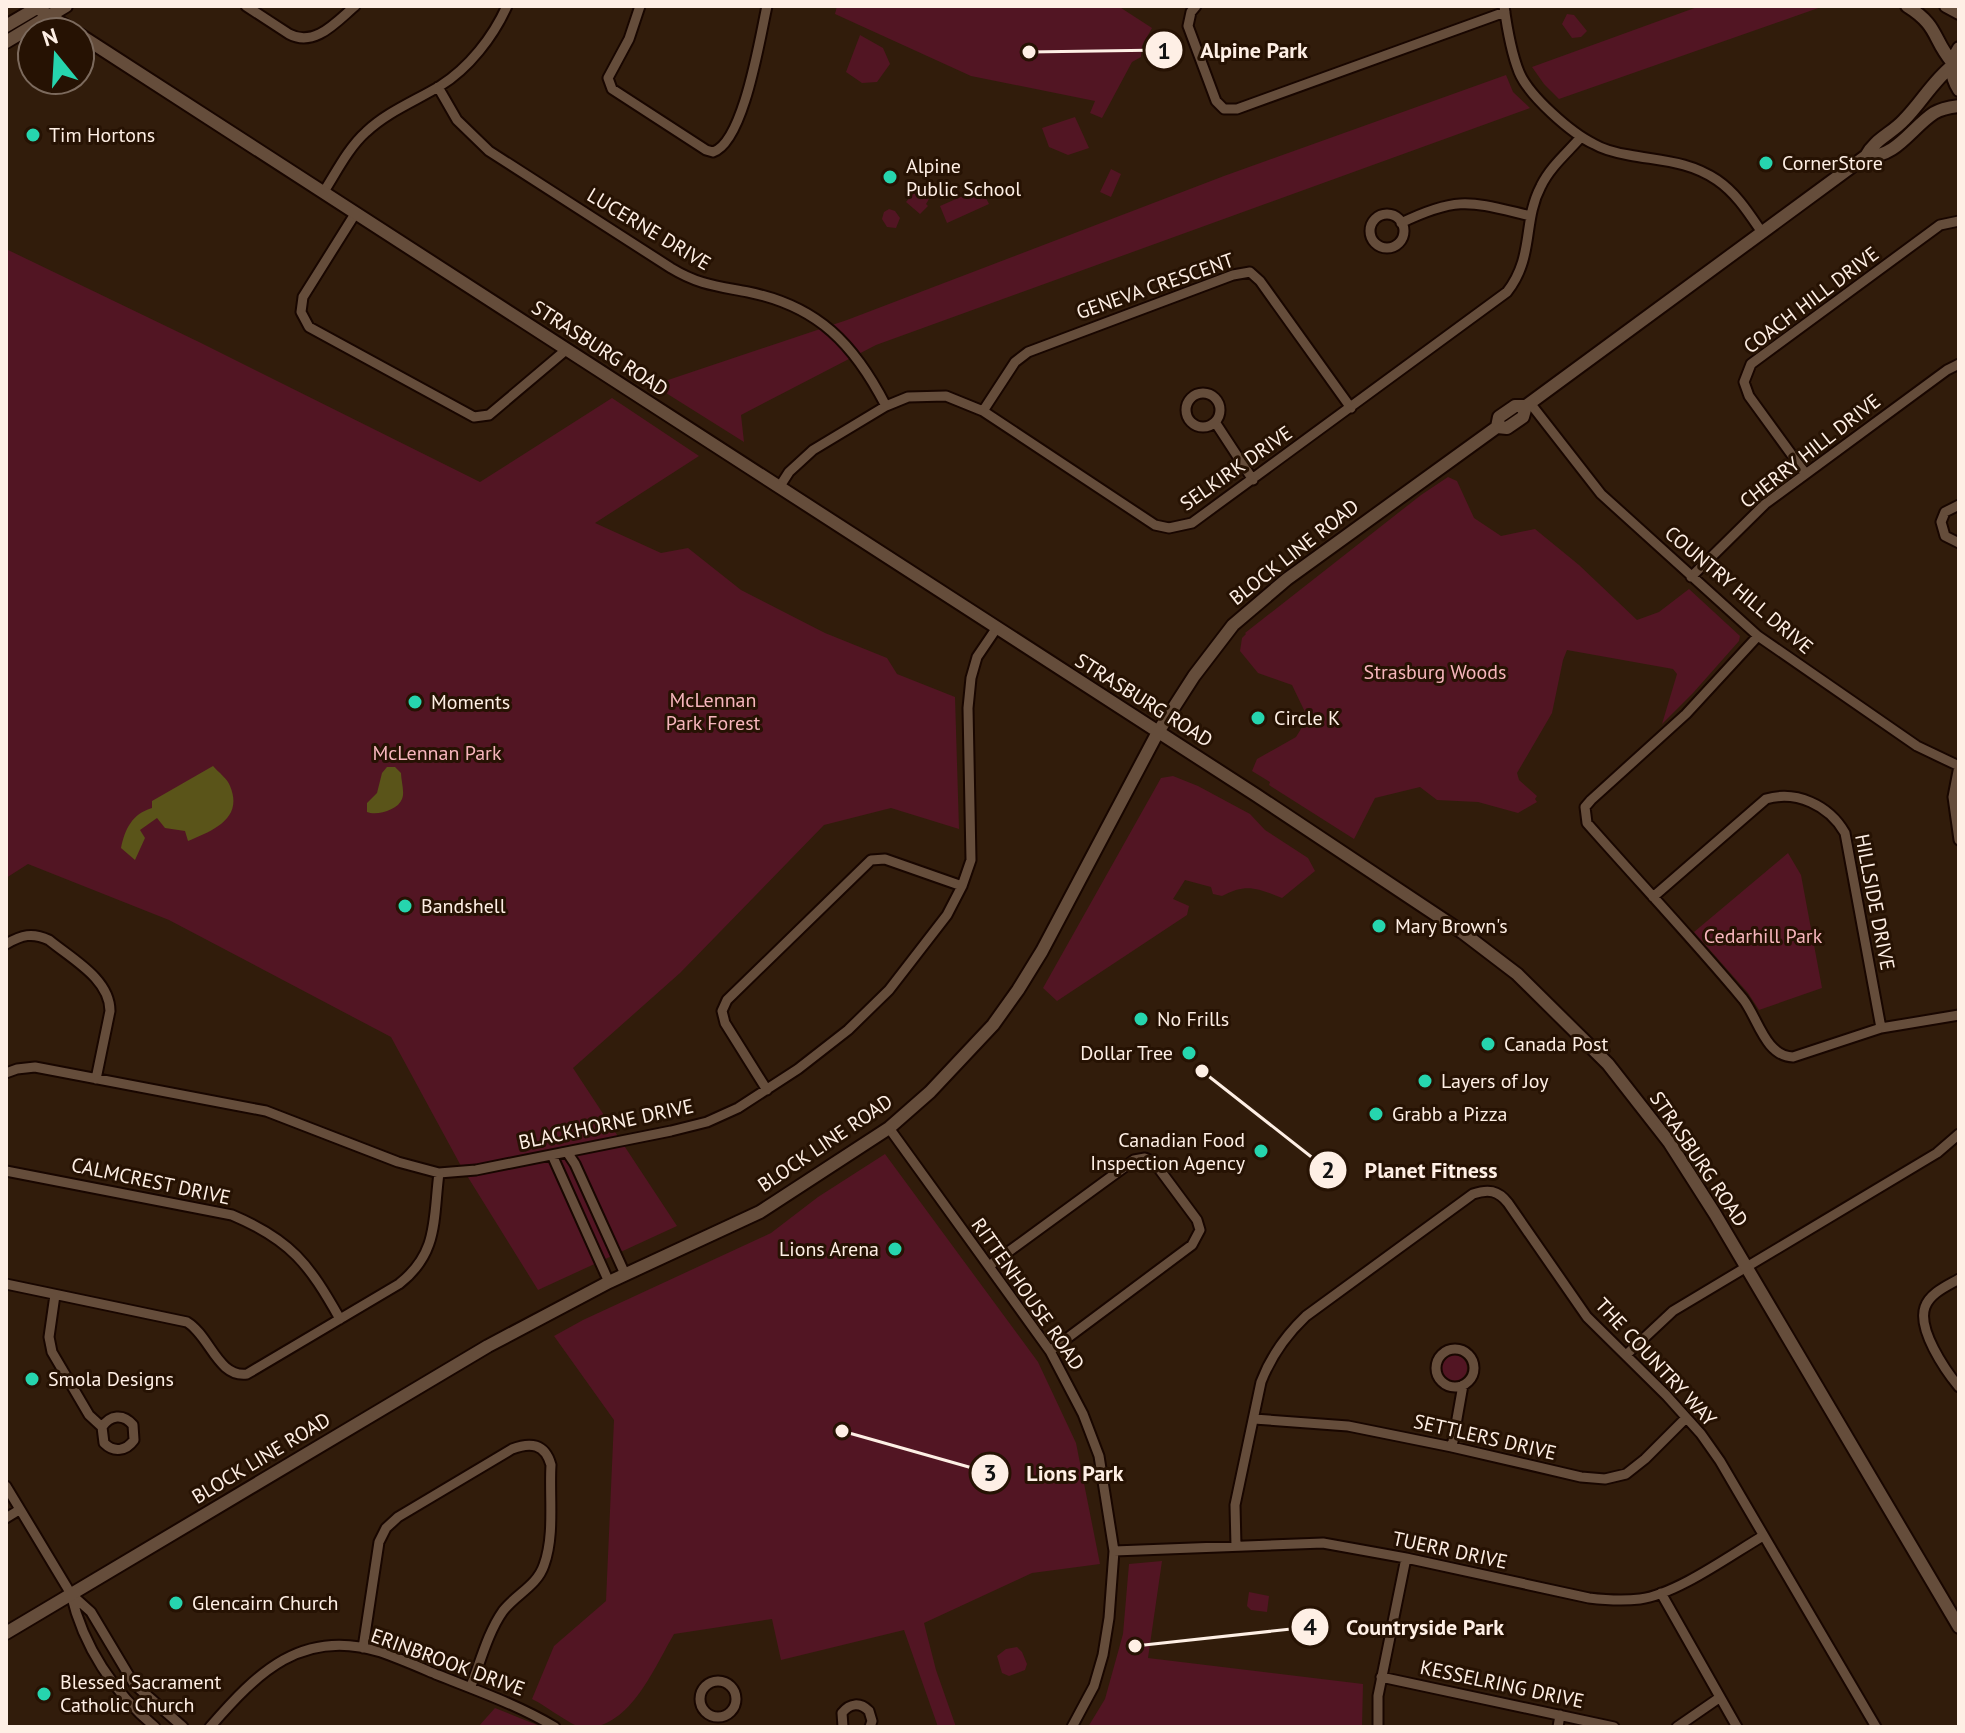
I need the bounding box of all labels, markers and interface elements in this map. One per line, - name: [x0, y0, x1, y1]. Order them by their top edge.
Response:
- north arrow: [16, 16, 96, 96]
- text: N: [39, 21, 61, 53]
- callout: Alpine Park: [1144, 27, 1323, 73]
- text: 1: [1157, 35, 1171, 66]
- text: Alpine Park: [1200, 36, 1308, 64]
- place label: Tim Hortons: [49, 122, 155, 148]
- marker: Tim Hortons: [24, 126, 42, 144]
- place label: CornerStore: [1782, 150, 1883, 176]
- place label: Alpine Public School: [906, 153, 1021, 202]
- marker: CornerStore: [1757, 154, 1775, 172]
- marker: Alpine Public School: [881, 168, 899, 186]
- street label: LUCERNE DRIVE: [582, 182, 716, 276]
- street label: COACH HILL DRIVE: [1738, 241, 1884, 359]
- street label: GENEVA CRESCENT: [1073, 247, 1237, 325]
- street label: STRASBURG ROAD: [527, 294, 673, 402]
- street label: CHERRY HILL DRIVE: [1734, 388, 1886, 514]
- street label: SELKIRK DRIVE: [1175, 420, 1297, 516]
- street label: BLOCK LINE ROAD: [1224, 493, 1364, 611]
- street label: COUNTRY HILL DRIVE: [1659, 520, 1819, 660]
- street label: STRASBURG ROAD: [1070, 647, 1218, 753]
- park label: Strasburg Woods: [1364, 659, 1506, 685]
- park label: McLennan Park Forest: [666, 687, 761, 736]
- place label: Moments: [431, 689, 510, 715]
- marker: Moments: [406, 693, 424, 711]
- place label: Circle K: [1274, 705, 1340, 731]
- marker: Circle K: [1249, 709, 1267, 727]
- park label: McLennan Park: [372, 740, 502, 766]
- street label: HILLSIDE DRIVE: [1849, 832, 1901, 972]
- place label: Bandshell: [421, 893, 506, 919]
- marker: Bandshell: [396, 897, 414, 915]
- place label: Mary Brown's: [1395, 913, 1508, 939]
- marker: Mary Brown's: [1370, 917, 1388, 935]
- park label: Cedarhill Park: [1704, 923, 1823, 949]
- place label: No Frills: [1157, 1006, 1229, 1032]
- marker: No Frills: [1132, 1010, 1150, 1028]
- place label: Canada Post: [1504, 1031, 1608, 1057]
- marker: Canada Post: [1479, 1035, 1497, 1053]
- place label: Dollar Tree: [1080, 1040, 1173, 1066]
- marker: Dollar Tree: [1180, 1044, 1198, 1062]
- place label: Layers of Joy: [1441, 1068, 1549, 1094]
- marker: Layers of Joy: [1416, 1072, 1434, 1090]
- street label: STRASBURG ROAD: [1644, 1086, 1754, 1232]
- street label: BLOCK LINE ROAD: [752, 1088, 898, 1198]
- street label: BLACKHORNE DRIVE: [516, 1093, 696, 1155]
- place label: Grabb a Pizza: [1392, 1101, 1508, 1127]
- marker: Grabb a Pizza: [1367, 1105, 1385, 1123]
- place label: Canadian Food Inspection Agency: [1090, 1127, 1246, 1176]
- marker: Canadian Food Inspection Agency: [1252, 1142, 1270, 1160]
- callout: Planet Fitness: [1308, 1147, 1513, 1193]
- street label: CALMCREST DRIVE: [69, 1151, 233, 1211]
- text: 2: [1321, 1154, 1335, 1185]
- text: Planet Fitness: [1365, 1156, 1497, 1184]
- street label: RITTENHOUSE ROAD: [966, 1213, 1090, 1375]
- place label: Lions Arena: [779, 1236, 879, 1262]
- marker: Lions Arena: [886, 1240, 904, 1258]
- street label: THE COUNTRY WAY: [1590, 1292, 1723, 1432]
- place label: Smola Designs: [48, 1366, 174, 1392]
- marker: Smola Designs: [23, 1370, 41, 1388]
- street label: BLOCK LINE ROAD: [187, 1406, 335, 1510]
- street label: SETTLERS DRIVE: [1411, 1408, 1559, 1466]
- callout: Lions Park: [970, 1450, 1140, 1496]
- text: 3: [983, 1457, 997, 1488]
- text: Lions Park: [1026, 1459, 1124, 1487]
- street label: TUERR DRIVE: [1390, 1525, 1510, 1575]
- place label: Glencairn Church: [192, 1590, 338, 1616]
- marker: Glencairn Church: [167, 1594, 185, 1612]
- callout: Countryside Park: [1290, 1604, 1521, 1650]
- text: 4: [1303, 1611, 1317, 1642]
- text: Countryside Park: [1346, 1613, 1504, 1641]
- street label: ERINBROOK DRIVE: [368, 1622, 528, 1702]
- street label: KESSELRING DRIVE: [1418, 1654, 1586, 1714]
- place label: Blessed Sacrament Catholic Church: [60, 1669, 221, 1718]
- marker: Blessed Sacrament Catholic Church: [35, 1685, 53, 1703]

